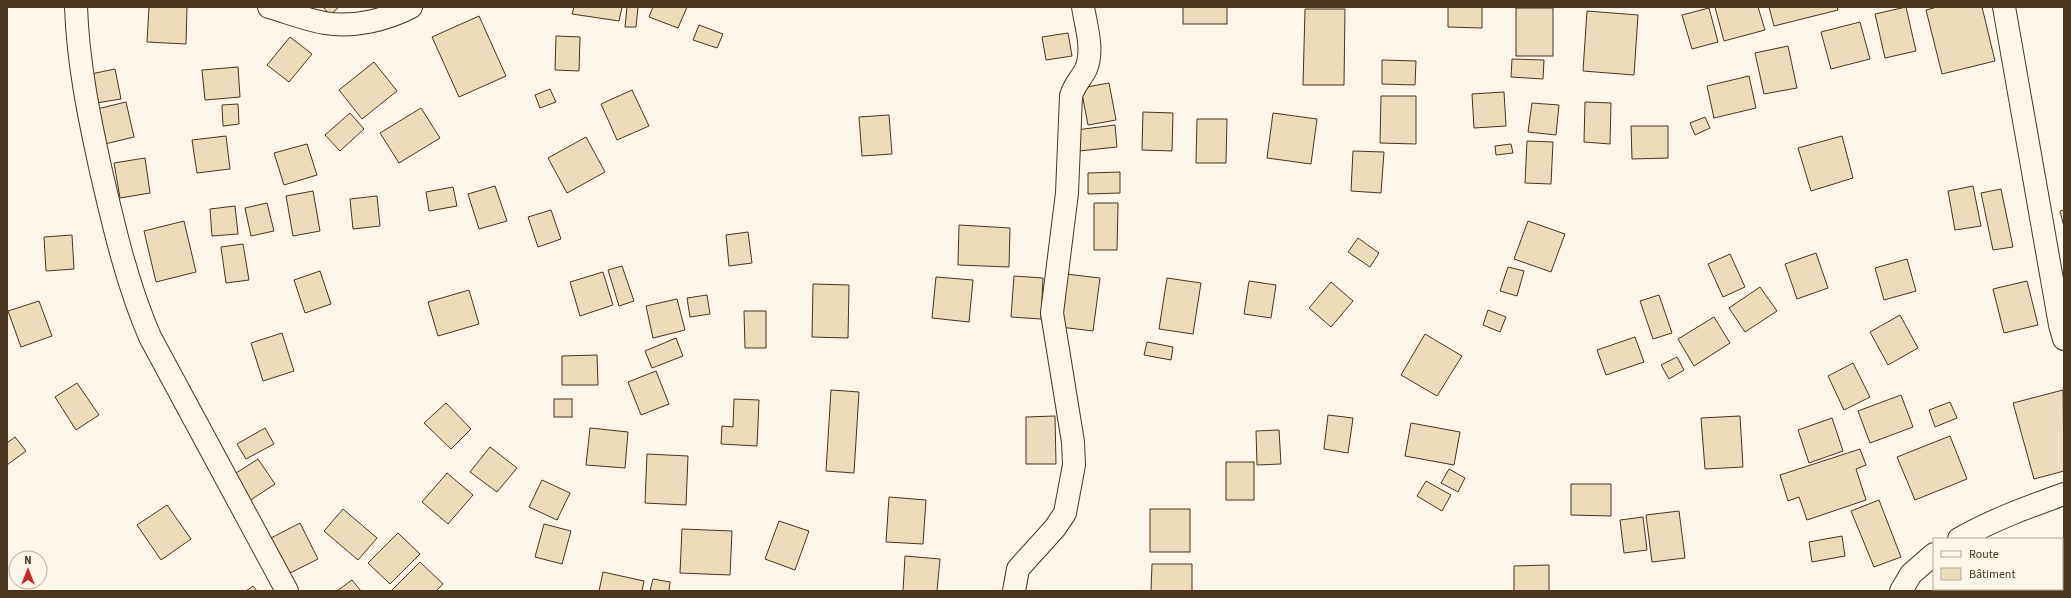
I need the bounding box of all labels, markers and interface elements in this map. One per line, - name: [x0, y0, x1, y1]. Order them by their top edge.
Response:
- legend: [1933, 538, 2063, 590]
- text: Route: [1969, 546, 1999, 563]
- north arrow: [8, 550, 48, 590]
- text: N: [24, 553, 32, 568]
- text: Bâtiment: [1969, 566, 2015, 583]

